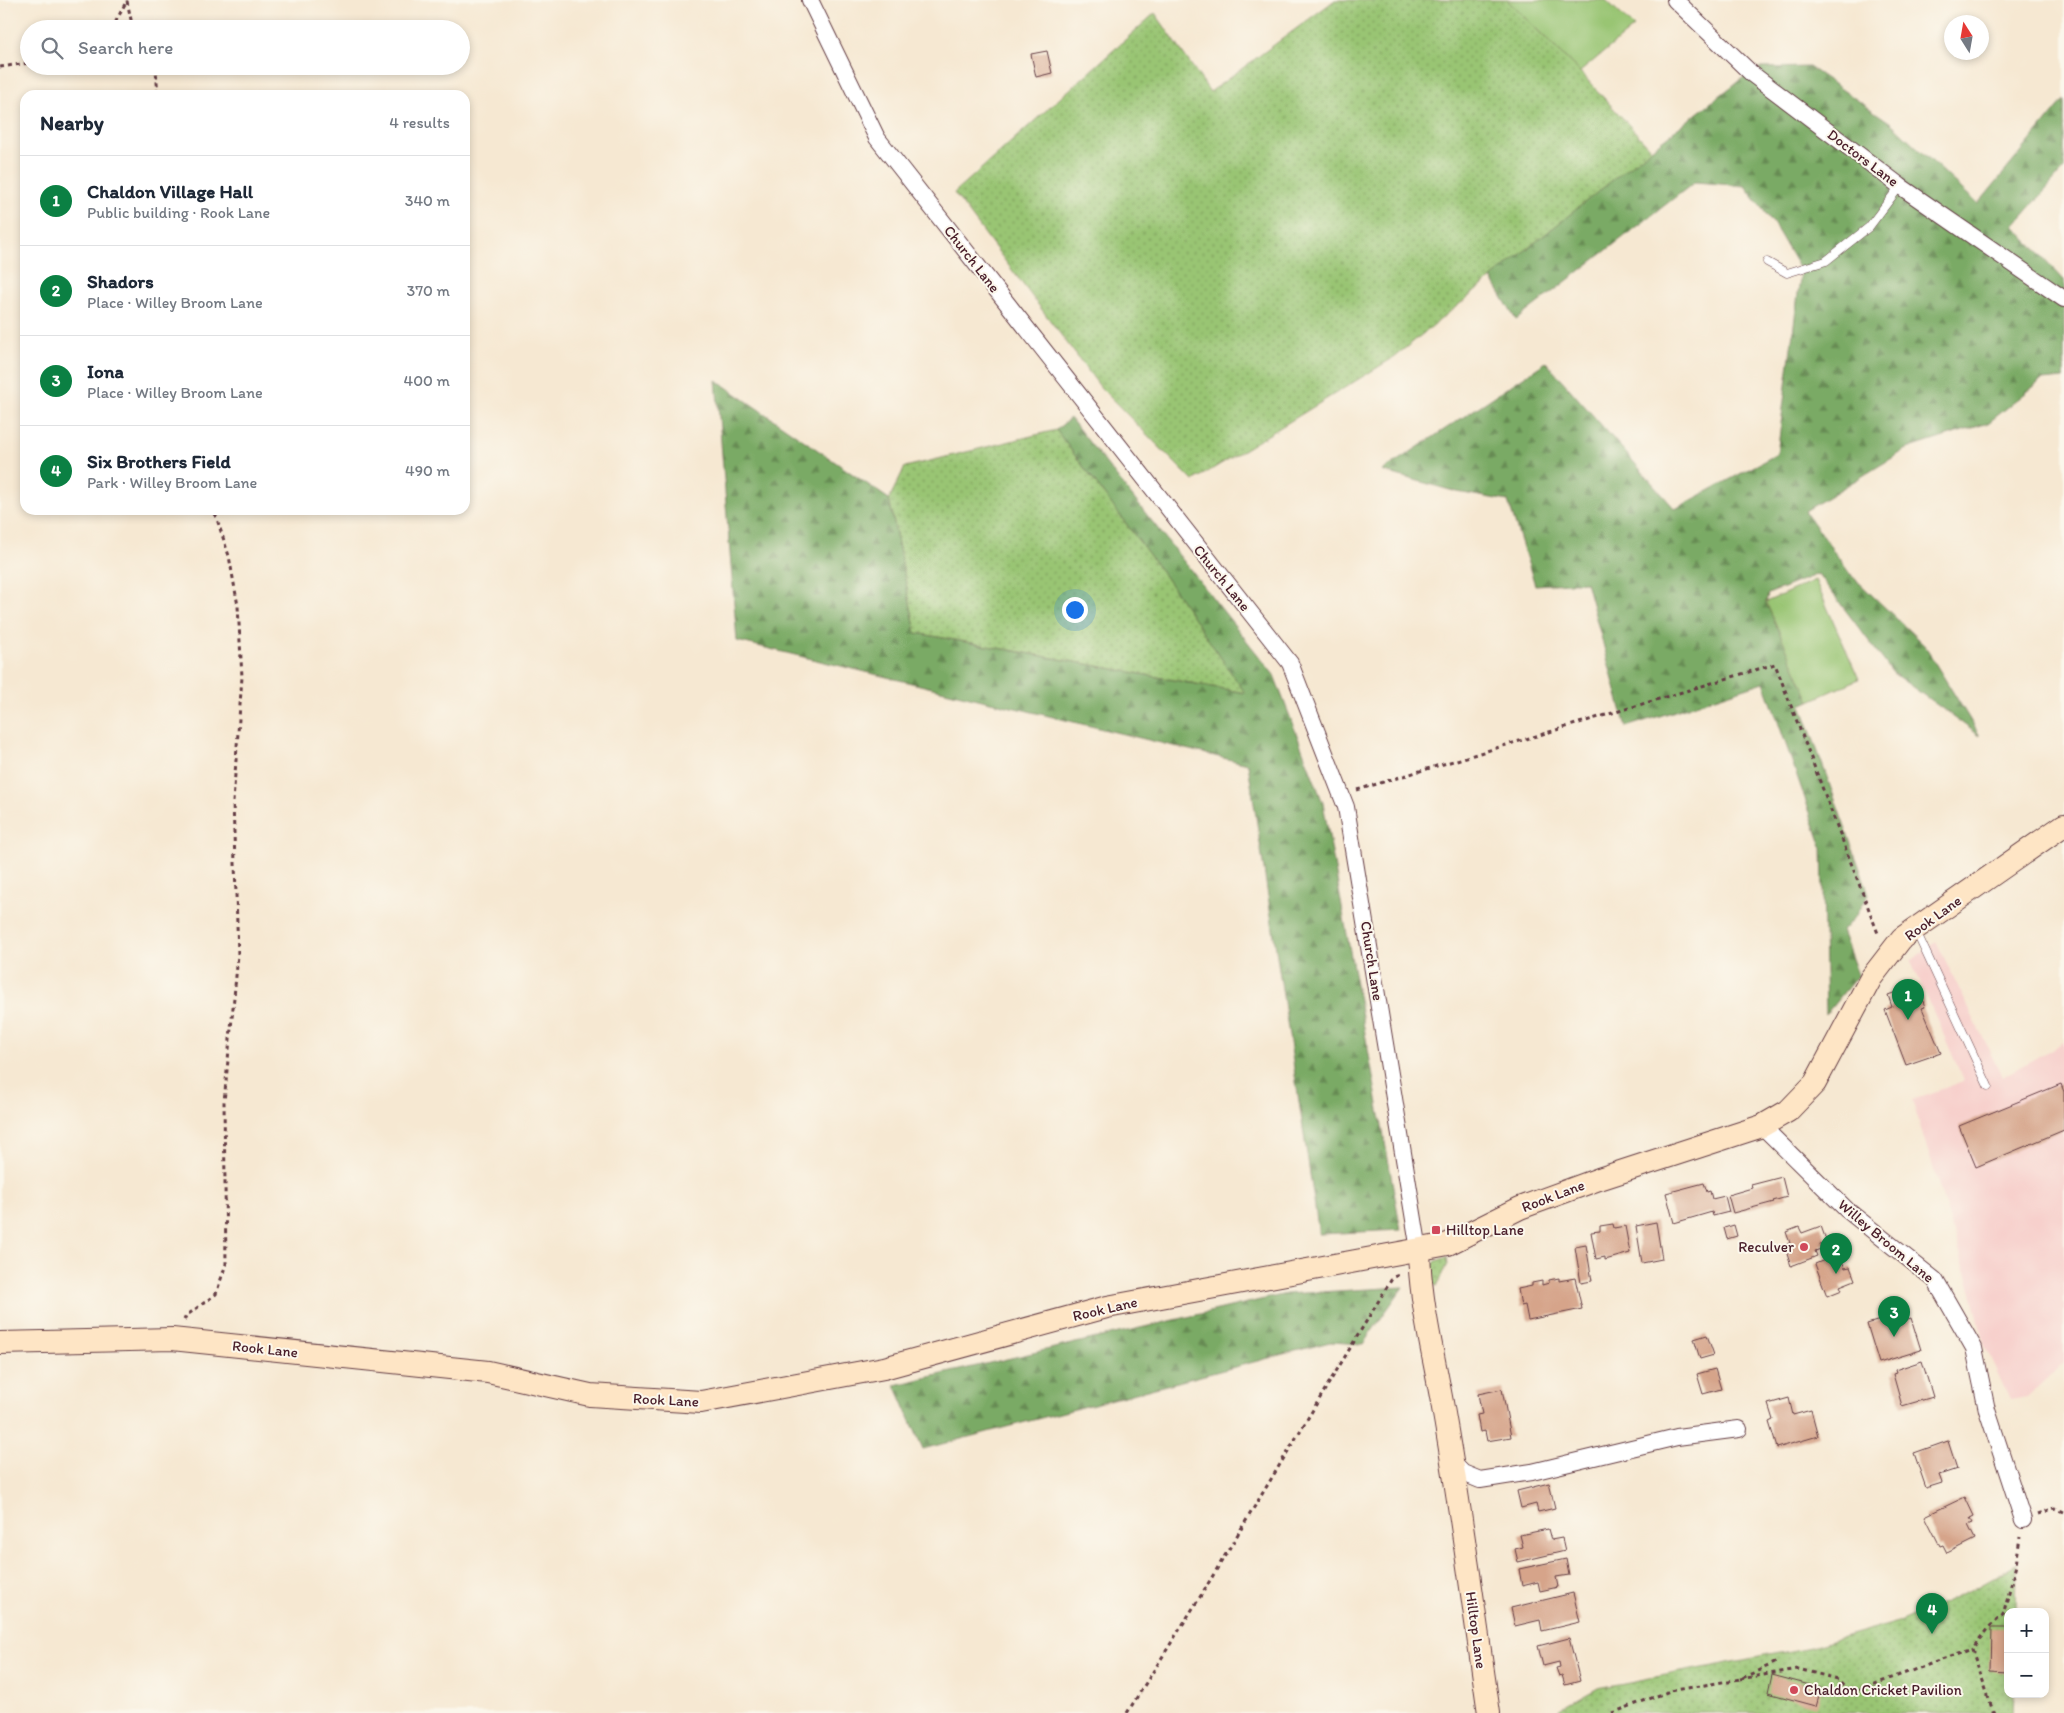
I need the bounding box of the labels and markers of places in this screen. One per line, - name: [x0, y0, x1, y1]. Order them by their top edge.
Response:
- pin: 1: [1892, 979, 1924, 1020]
- place label: Hilltop Lane: [1446, 1221, 1524, 1239]
- marker: Hilltop Lane: [1430, 1224, 1442, 1236]
- pin: 2: [1820, 1233, 1852, 1274]
- place label: Reculver: [1738, 1238, 1794, 1256]
- marker: Reculver: [1798, 1241, 1810, 1253]
- pin: 3: [1878, 1296, 1910, 1337]
- pin: 4: [1916, 1593, 1948, 1634]
- place label: Chaldon Cricket Pavilion: [1804, 1681, 1962, 1699]
- marker: Chaldon Cricket Pavilion: [1788, 1684, 1800, 1696]

